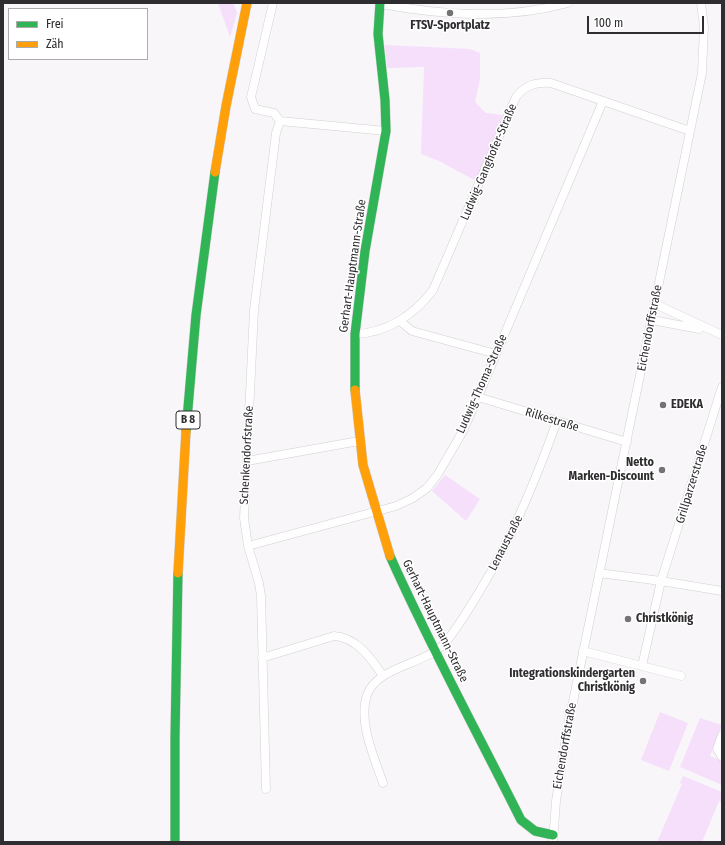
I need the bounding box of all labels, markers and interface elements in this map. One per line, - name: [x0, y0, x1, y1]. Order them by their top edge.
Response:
- legend: [8, 8, 148, 60]
- marker: FTSV-Sportplatz: [445, 8, 455, 18]
- scale bar: [589, 8, 706, 34]
- text: 100 m: [594, 16, 623, 30]
- text: Frei: [46, 17, 64, 31]
- place label: FTSV-Sportplatz: [410, 19, 490, 33]
- text: Zäh: [46, 37, 64, 51]
- street label: Ludwig-Ganghofer-Straße: [458, 102, 520, 222]
- street label: Gerhart-Hauptmann-Straße: [337, 198, 369, 334]
- street label: Eichendorffstraße: [635, 284, 665, 372]
- street label: Ludwig-Thoma-Straße: [454, 332, 510, 436]
- place label: EDEKA: [671, 398, 703, 412]
- marker: EDEKA: [658, 400, 668, 410]
- street label: Schenkendorfstraße: [237, 405, 257, 505]
- street label: Rilkestraße: [523, 405, 581, 435]
- road number: B 8: [176, 411, 200, 429]
- street label: Grillparzerstraße: [673, 443, 711, 525]
- place label: Netto Marken-Discount: [569, 456, 654, 484]
- marker: Netto Marken-Discount: [657, 465, 667, 475]
- street label: Lenaustraße: [486, 513, 526, 573]
- street label: Gerhart-Hauptmann-Straße: [399, 557, 471, 685]
- place label: Christkönig: [636, 612, 693, 626]
- marker: Christkönig: [623, 614, 633, 624]
- place label: Integrationskindergarten Christkönig: [509, 667, 635, 695]
- marker: Integrationskindergarten Christkönig: [638, 676, 648, 686]
- street label: Eichendorffstraße: [550, 702, 580, 790]

